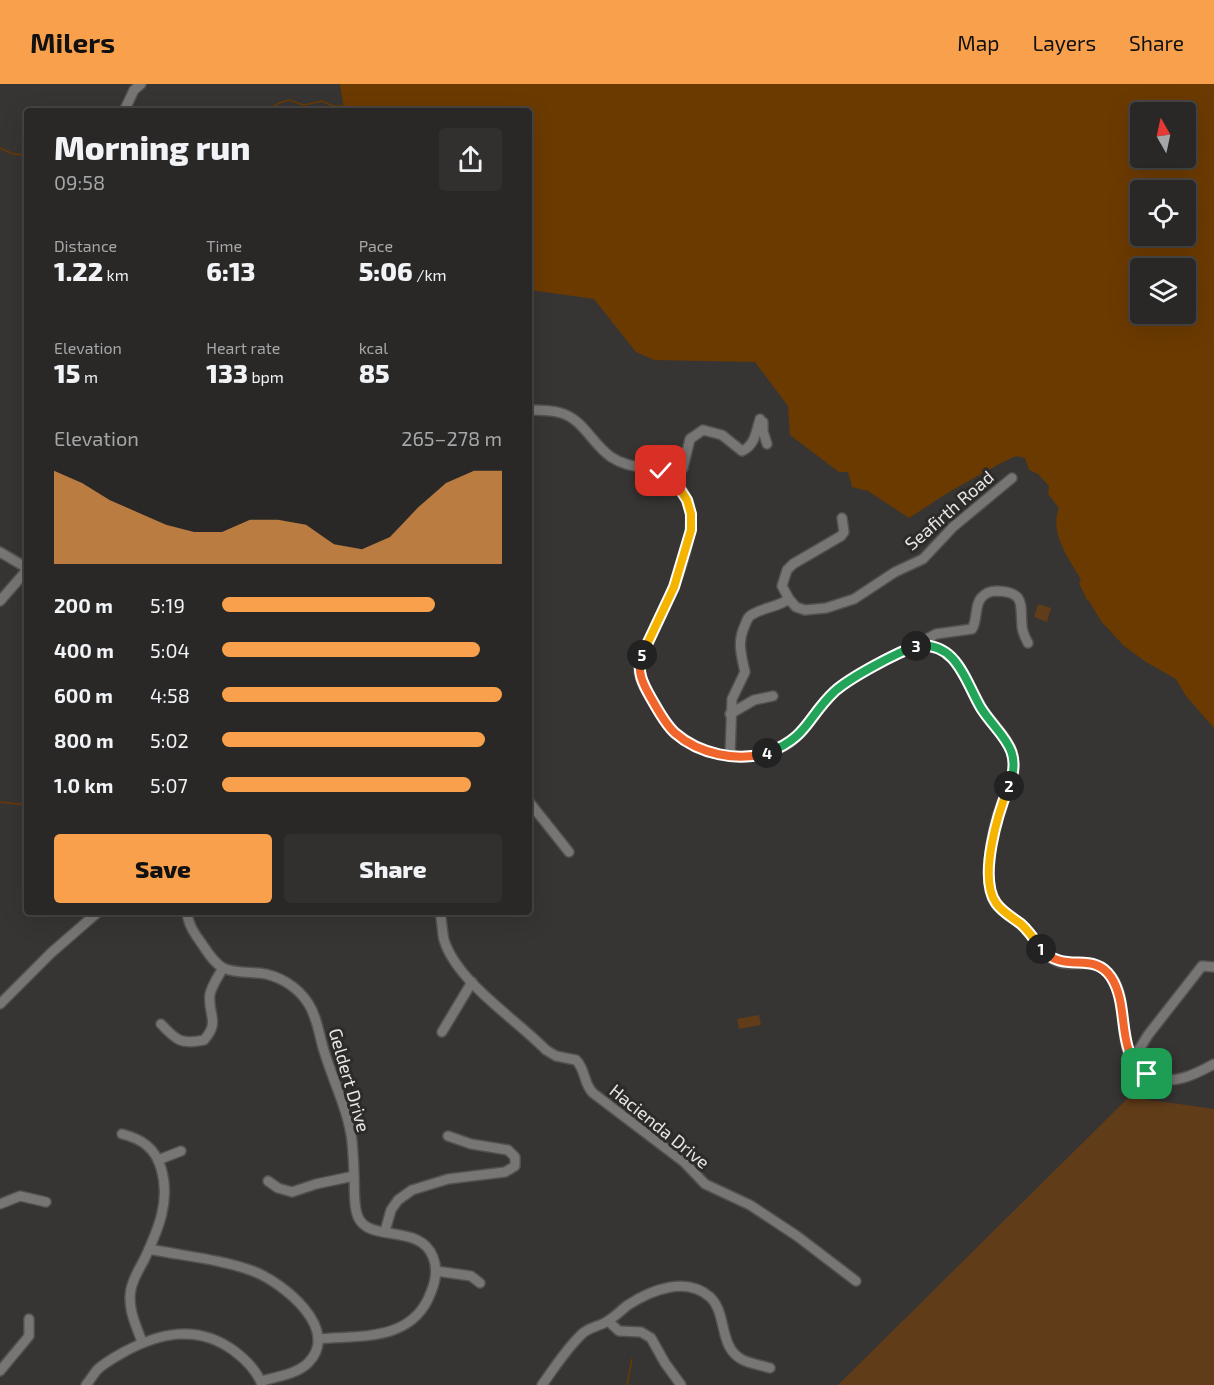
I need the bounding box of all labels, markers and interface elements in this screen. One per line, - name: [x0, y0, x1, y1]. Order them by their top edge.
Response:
- text: Milers: [30, 25, 115, 59]
- text: Map: [957, 30, 999, 55]
- text: Layers: [1032, 30, 1096, 55]
- text: Share: [1129, 30, 1184, 55]
- north arrow: [1130, 102, 1196, 168]
- map controls: [1130, 102, 1196, 324]
- text: Morning run: [54, 127, 251, 167]
- button: share: [439, 128, 502, 191]
- text: 09:58: [54, 170, 105, 194]
- button: locate: [1130, 180, 1196, 246]
- text: Distance: [54, 236, 117, 255]
- text: Time: [206, 236, 242, 255]
- text: Pace: [359, 236, 393, 255]
- text: 1.22: [54, 255, 103, 286]
- text: 6:13: [206, 255, 256, 286]
- text: 5:06: [359, 255, 413, 286]
- button: layers: [1130, 258, 1196, 324]
- text: km: [103, 265, 129, 284]
- text: /km: [413, 265, 447, 284]
- text: Elevation: [54, 338, 122, 357]
- text: Heart rate: [206, 338, 280, 357]
- text: kcal: [359, 338, 388, 357]
- text: 15: [54, 357, 80, 388]
- text: 133: [206, 357, 248, 388]
- text: 85: [359, 357, 390, 388]
- text: m: [80, 367, 98, 386]
- text: bpm: [248, 367, 284, 386]
- text: Elevation: [54, 426, 139, 450]
- text: 265–278 m: [401, 426, 502, 450]
- pin: [635, 445, 686, 496]
- icon: check: [644, 454, 677, 487]
- street label: Seafirth Road: [900, 465, 998, 555]
- text: 200 m: [54, 593, 113, 617]
- text: 5:19: [150, 593, 185, 617]
- pin: 3: [901, 631, 931, 661]
- text: 3: [911, 636, 921, 655]
- text: 400 m: [54, 638, 114, 662]
- text: 5:04: [150, 638, 190, 662]
- pin: 5: [627, 640, 657, 670]
- text: 5: [638, 645, 646, 664]
- text: 600 m: [54, 683, 113, 707]
- text: 4:58: [150, 683, 190, 707]
- text: 800 m: [54, 728, 114, 752]
- text: 5:02: [150, 728, 189, 752]
- pin: 4: [752, 738, 782, 768]
- text: 4: [762, 743, 772, 762]
- pin: 2: [994, 771, 1024, 801]
- text: 1.0 km: [54, 773, 113, 797]
- text: 5:07: [150, 773, 188, 797]
- text: 2: [1004, 776, 1014, 795]
- button: Save: [54, 834, 272, 903]
- button: Share: [284, 834, 502, 903]
- pin: 1: [1026, 934, 1056, 964]
- text: 1: [1038, 939, 1044, 958]
- street label: Geldert Drive: [325, 1025, 375, 1135]
- pin: [1121, 1048, 1172, 1099]
- icon: arrive: [1130, 1057, 1163, 1090]
- street label: Hacienda Drive: [606, 1079, 714, 1173]

